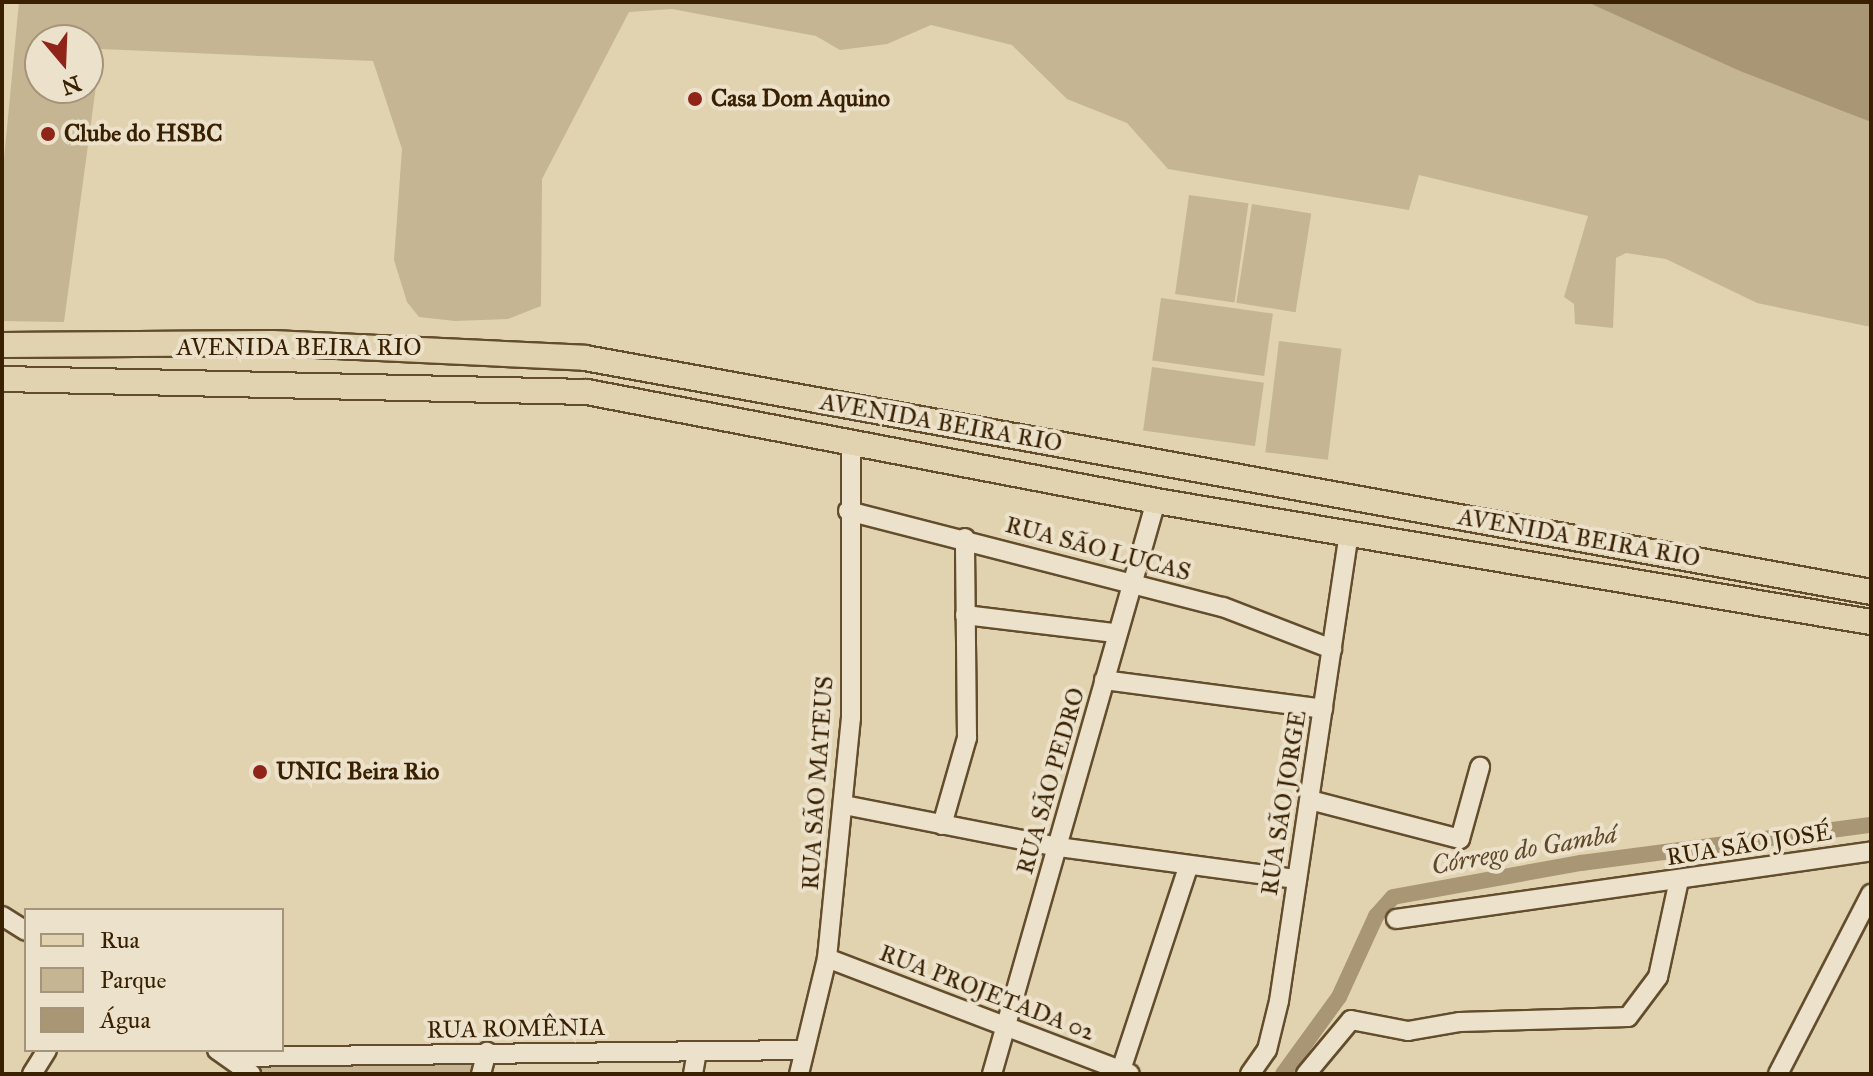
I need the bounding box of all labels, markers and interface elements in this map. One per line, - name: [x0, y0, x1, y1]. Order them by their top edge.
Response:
- north arrow: [24, 24, 104, 104]
- text: N: [58, 69, 85, 101]
- place label: Casa Dom Aquino: [711, 85, 890, 113]
- marker: Casa Dom Aquino: [686, 90, 704, 108]
- place label: Clube do HSBC: [64, 120, 223, 148]
- marker: Clube do HSBC: [39, 125, 57, 143]
- street label: AVENIDA BEIRA RIO: [176, 334, 422, 362]
- street label: AVENIDA BEIRA RIO: [818, 388, 1064, 458]
- street label: AVENIDA BEIRA RIO: [1456, 503, 1702, 573]
- street label: RUA SÃO LUCAS: [1002, 510, 1194, 588]
- street label: RUA SÃO MATEUS: [796, 675, 840, 891]
- street label: RUA SÃO PEDRO: [1011, 684, 1091, 878]
- street label: RUA SÃO JORGE: [1255, 708, 1313, 898]
- place label: UNIC Beira Rio: [276, 758, 439, 786]
- marker: UNIC Beira Rio: [251, 763, 269, 781]
- water label: Córrego do Gambá: [1429, 818, 1619, 882]
- street label: RUA SÃO JOSÉ: [1664, 818, 1834, 872]
- legend: [24, 908, 284, 1052]
- text: Rua: [100, 925, 140, 955]
- street label: RUA PROJETADA 02: [875, 939, 1099, 1047]
- text: Parque: [100, 965, 167, 995]
- text: Água: [100, 1005, 151, 1035]
- street label: RUA ROMÊNIA: [426, 1013, 606, 1045]

